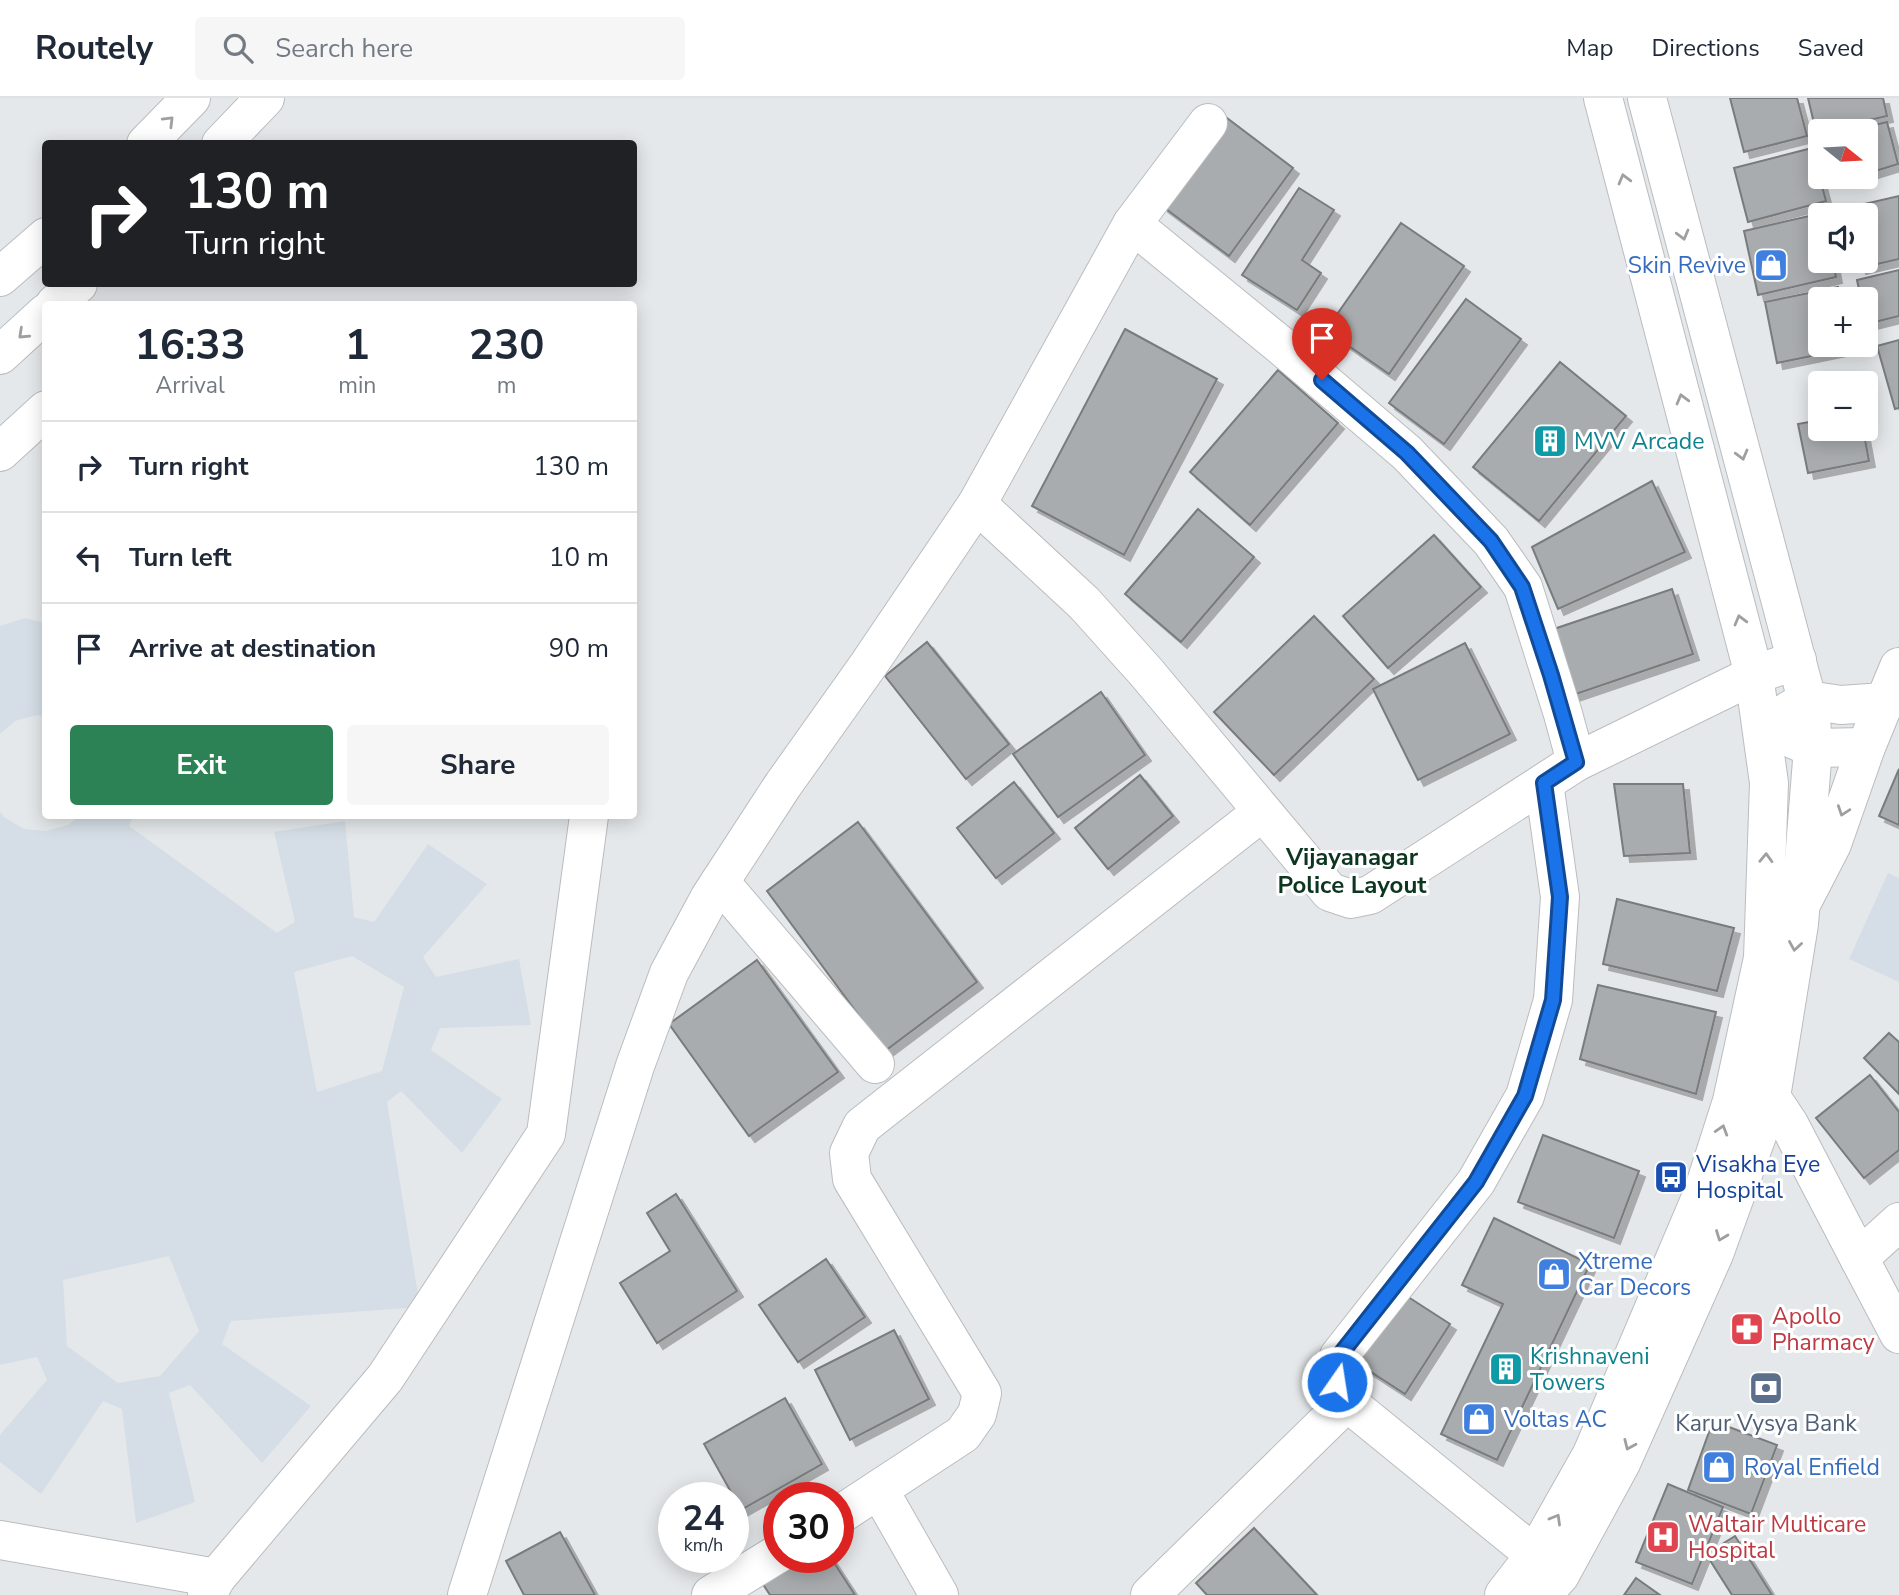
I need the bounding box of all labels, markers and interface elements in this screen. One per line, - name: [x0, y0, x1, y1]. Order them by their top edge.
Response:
- search box: [195, 17, 685, 80]
- text: Routely: [35, 26, 153, 71]
- icon: search: [219, 29, 257, 67]
- text: Search here: [275, 31, 413, 66]
- text: Map: [1566, 32, 1613, 64]
- text: Directions: [1651, 32, 1760, 64]
- text: Saved: [1798, 32, 1864, 64]
- one-way arrow: [160, 116, 173, 129]
- north arrow: [1808, 119, 1878, 189]
- map controls: [1808, 119, 1878, 441]
- text: 130 m: [185, 158, 329, 225]
- icon: right: [70, 168, 161, 259]
- one-way arrow: [1618, 174, 1633, 186]
- button: sound: [1808, 203, 1878, 273]
- text: Turn right: [185, 222, 325, 265]
- one-way arrow: [1675, 229, 1690, 241]
- shop icon: Skin Revive: [1752, 246, 1790, 284]
- place label: Skin Revive: [1628, 250, 1746, 281]
- button: +: [1808, 287, 1878, 357]
- pin: [1292, 308, 1352, 380]
- text: 16:33: [135, 317, 246, 374]
- text: 1: [345, 317, 370, 374]
- text: 230: [469, 317, 544, 374]
- icon: arrive: [1303, 319, 1341, 357]
- one-way arrow: [18, 326, 31, 339]
- text: Arrival: [156, 370, 225, 401]
- text: min: [338, 370, 376, 401]
- text: m: [497, 370, 517, 401]
- button: −: [1808, 371, 1878, 441]
- one-way arrow: [1676, 394, 1690, 406]
- building icon: MVV Arcade: [1531, 422, 1569, 460]
- place label: MVV Arcade: [1574, 426, 1705, 457]
- icon: right: [70, 448, 108, 486]
- text: Turn right: [129, 449, 248, 484]
- text: 130 m: [533, 449, 609, 484]
- one-way arrow: [1734, 449, 1748, 461]
- icon: left: [70, 539, 108, 577]
- text: Turn left: [129, 540, 232, 575]
- text: 10 m: [549, 540, 609, 575]
- one-way arrow: [1733, 614, 1748, 626]
- icon: arrive: [70, 630, 108, 668]
- text: Arrive at destination: [129, 631, 376, 666]
- text: 90 m: [549, 631, 609, 666]
- button: Exit: [70, 725, 333, 805]
- button: Share: [347, 725, 609, 805]
- one-way arrow: [1837, 804, 1851, 817]
- district label: Vijayanagar Police Layout: [1277, 841, 1427, 901]
- one-way arrow: [1759, 853, 1774, 864]
- one-way arrow: [1788, 940, 1803, 952]
- one-way arrow: [1714, 1124, 1729, 1136]
- place label: Visakha Eye Hospital: [1695, 1149, 1820, 1206]
- bus stop icon: Visakha Eye Hospital: [1652, 1158, 1690, 1196]
- one-way arrow: [1715, 1230, 1729, 1242]
- place label: Xtreme Car Decors: [1578, 1246, 1691, 1303]
- shop icon: Xtreme Car Decors: [1535, 1255, 1573, 1293]
- place label: Apollo Pharmacy: [1772, 1301, 1875, 1358]
- pharmacy icon: Apollo Pharmacy: [1728, 1310, 1766, 1348]
- place label: Krishnaveni Towers: [1530, 1341, 1650, 1398]
- position arrow: [1300, 1345, 1374, 1419]
- building icon: Krishnaveni Towers: [1487, 1350, 1525, 1388]
- bank icon: Karur Vysya Bank: [1747, 1369, 1785, 1407]
- shop icon: Voltas AC: [1460, 1400, 1498, 1438]
- place label: Voltas AC: [1503, 1404, 1607, 1435]
- place label: Karur Vysya Bank: [1675, 1408, 1857, 1439]
- one-way arrow: [1623, 1437, 1637, 1450]
- shop icon: Royal Enfield: [1700, 1448, 1738, 1486]
- place label: Royal Enfield: [1744, 1452, 1880, 1483]
- speed limit sign: 30: [763, 1482, 854, 1573]
- text: 24: [682, 1495, 725, 1542]
- place label: Waltair Multicare Hospital: [1688, 1509, 1866, 1566]
- one-way arrow: [1548, 1513, 1561, 1526]
- hospital icon: Waltair Multicare Hospital: [1644, 1518, 1682, 1556]
- text: km/h: [684, 1533, 723, 1557]

